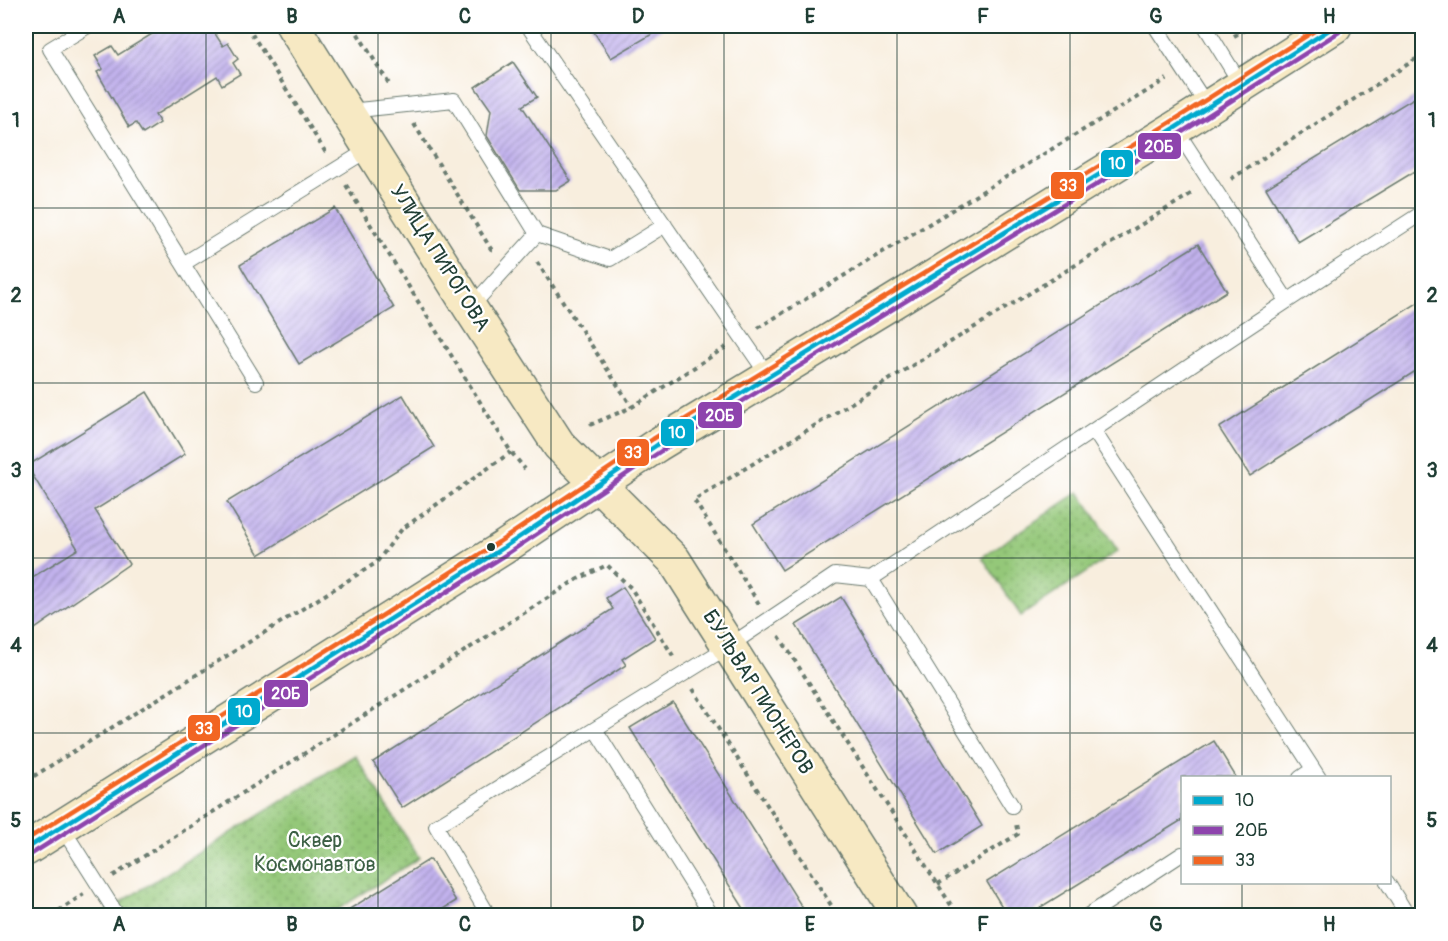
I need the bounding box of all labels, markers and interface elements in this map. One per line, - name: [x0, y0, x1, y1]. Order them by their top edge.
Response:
- text: A: [113, 4, 126, 29]
- text: B: [286, 4, 298, 29]
- text: C: [459, 4, 471, 29]
- text: D: [632, 4, 645, 29]
- text: E: [805, 4, 816, 29]
- text: F: [977, 4, 989, 29]
- text: G: [1149, 4, 1163, 29]
- text: H: [1323, 4, 1336, 29]
- text: 1: [12, 108, 20, 133]
- text: 1: [1428, 108, 1436, 133]
- line badge: 20Б: [1137, 132, 1182, 160]
- text: 20Б: [1144, 137, 1174, 157]
- line badge: 10: [1100, 149, 1134, 178]
- text: 10: [1108, 154, 1126, 174]
- line badge: 33: [1050, 171, 1085, 200]
- text: 33: [1059, 176, 1077, 196]
- street label: УЛИЦА ПИРОГОВА: [384, 179, 496, 337]
- text: 2: [10, 283, 22, 308]
- text: 2: [1426, 283, 1438, 308]
- line badge: 20Б: [697, 401, 743, 429]
- text: 20Б: [705, 406, 735, 426]
- line badge: 10: [660, 418, 695, 447]
- text: 10: [668, 423, 686, 443]
- line badge: 33: [616, 438, 650, 467]
- text: 33: [624, 443, 642, 463]
- text: 3: [10, 458, 22, 483]
- text: 3: [1426, 458, 1438, 483]
- unlabelled marker: [485, 541, 497, 553]
- street label: БУЛЬВАР ПИОНЕРОВ: [696, 605, 820, 779]
- text: 4: [10, 633, 22, 658]
- text: 4: [1426, 633, 1438, 658]
- line badge: 20Б: [263, 679, 309, 708]
- text: 20Б: [271, 684, 301, 704]
- line badge: 10: [227, 697, 261, 726]
- text: 10: [235, 702, 253, 722]
- line badge: 33: [187, 714, 221, 742]
- text: 33: [195, 719, 213, 739]
- legend: [1181, 776, 1391, 884]
- text: 10: [1235, 789, 1254, 812]
- text: 5: [11, 808, 22, 833]
- text: 5: [1427, 808, 1438, 833]
- text: 20Б: [1235, 819, 1268, 842]
- park label: Сквер Космонавтов: [254, 827, 376, 878]
- text: 33: [1235, 849, 1255, 872]
- text: A: [113, 912, 126, 937]
- text: B: [286, 912, 298, 937]
- text: C: [459, 912, 471, 937]
- text: D: [632, 912, 645, 937]
- text: E: [805, 912, 816, 937]
- text: F: [977, 912, 989, 937]
- text: G: [1149, 912, 1163, 937]
- text: H: [1323, 912, 1336, 937]

